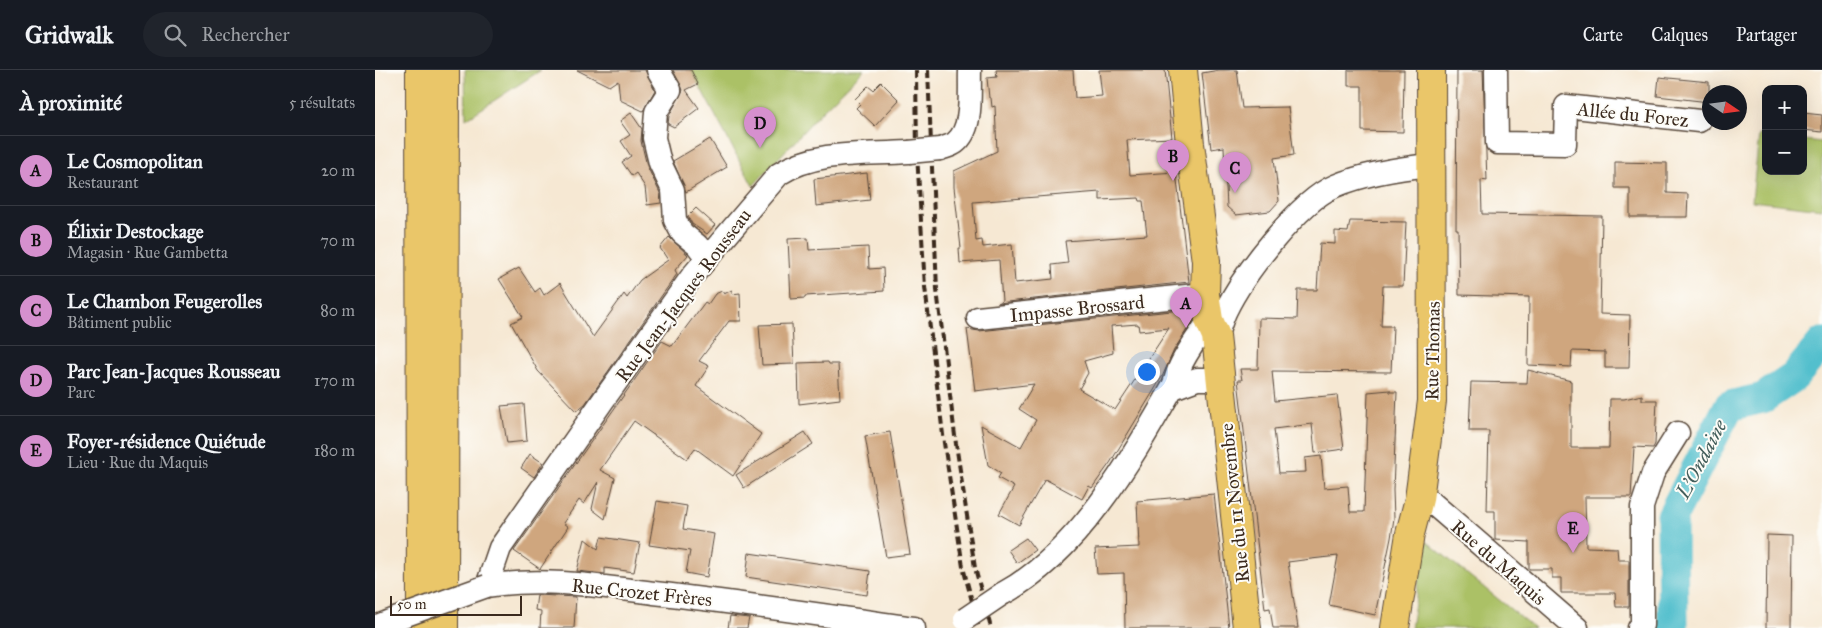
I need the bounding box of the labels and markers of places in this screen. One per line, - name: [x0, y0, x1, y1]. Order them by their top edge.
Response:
- pin: D: [744, 107, 776, 148]
- pin: B: [1157, 140, 1189, 181]
- pin: C: [1219, 152, 1251, 193]
- pin: A: [1170, 287, 1202, 328]
- pin: E: [1557, 512, 1589, 553]

